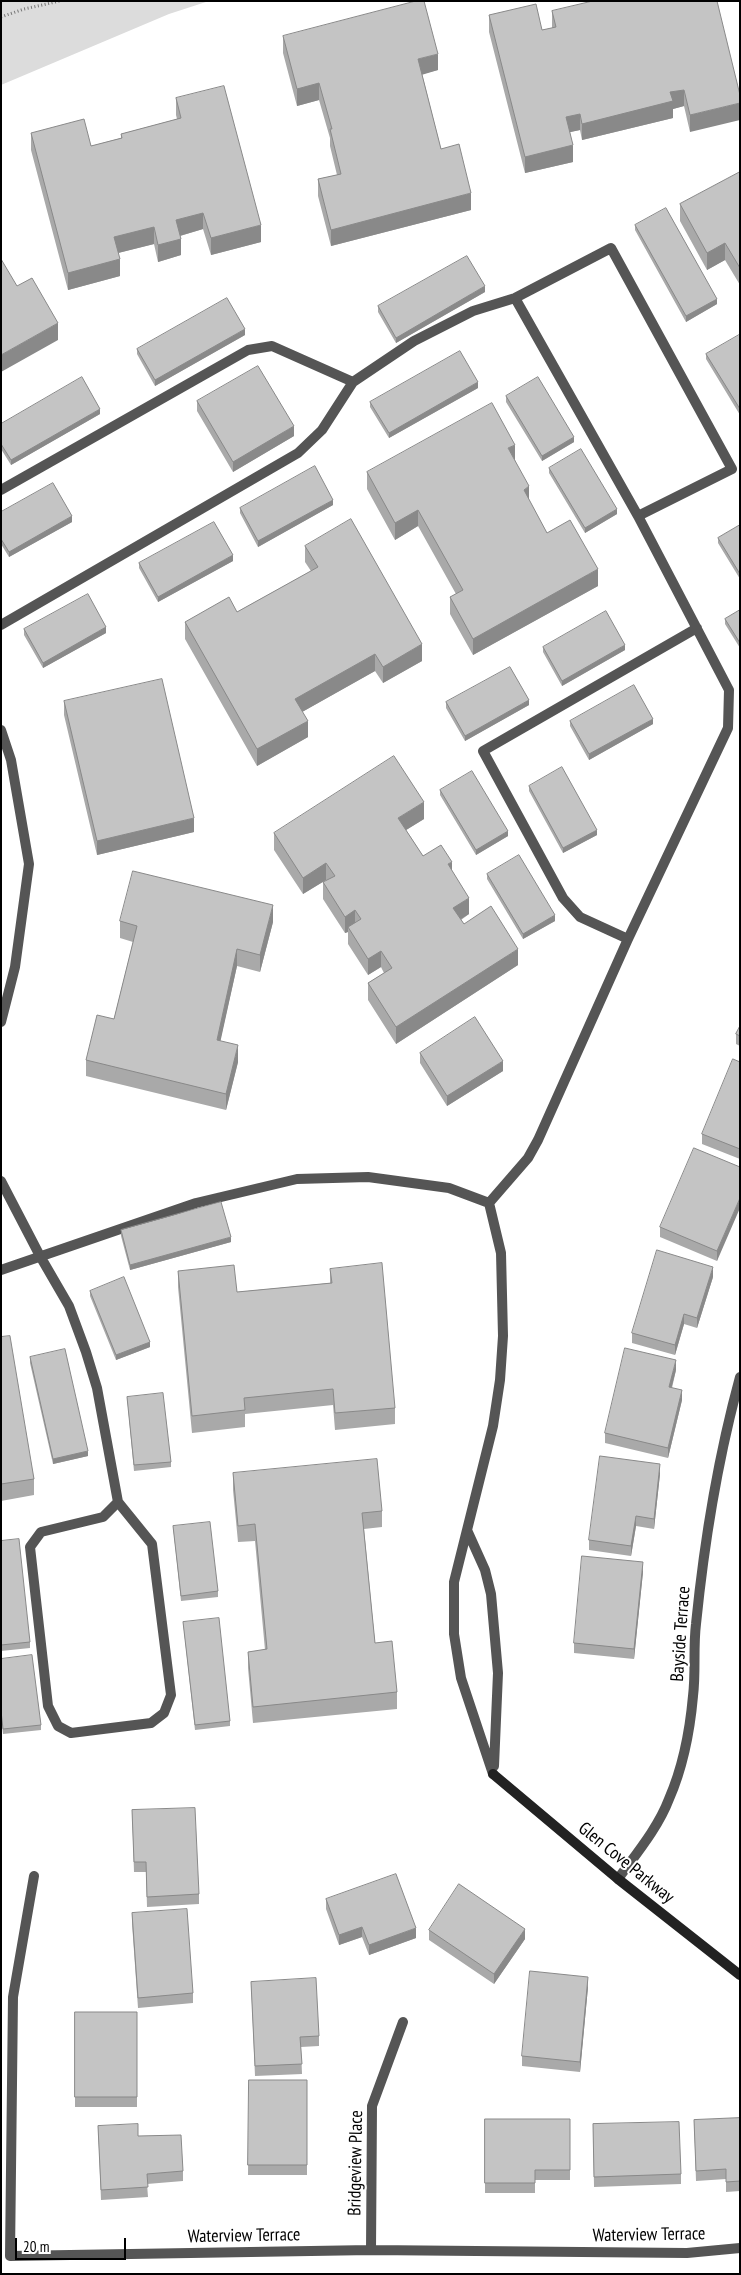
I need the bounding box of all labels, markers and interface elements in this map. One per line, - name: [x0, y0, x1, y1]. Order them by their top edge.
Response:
- street label: Bayside Terrace: [667, 1586, 695, 1682]
- street label: Glen Cove Parkway: [574, 1818, 678, 1908]
- street label: Bridgeview Place: [344, 2110, 368, 2216]
- street label: Waterview Terrace: [592, 2223, 706, 2247]
- street label: Waterview Terrace: [187, 2224, 301, 2248]
- scale bar: [18, 2228, 129, 2260]
- text: 20 m: [23, 2237, 49, 2256]

